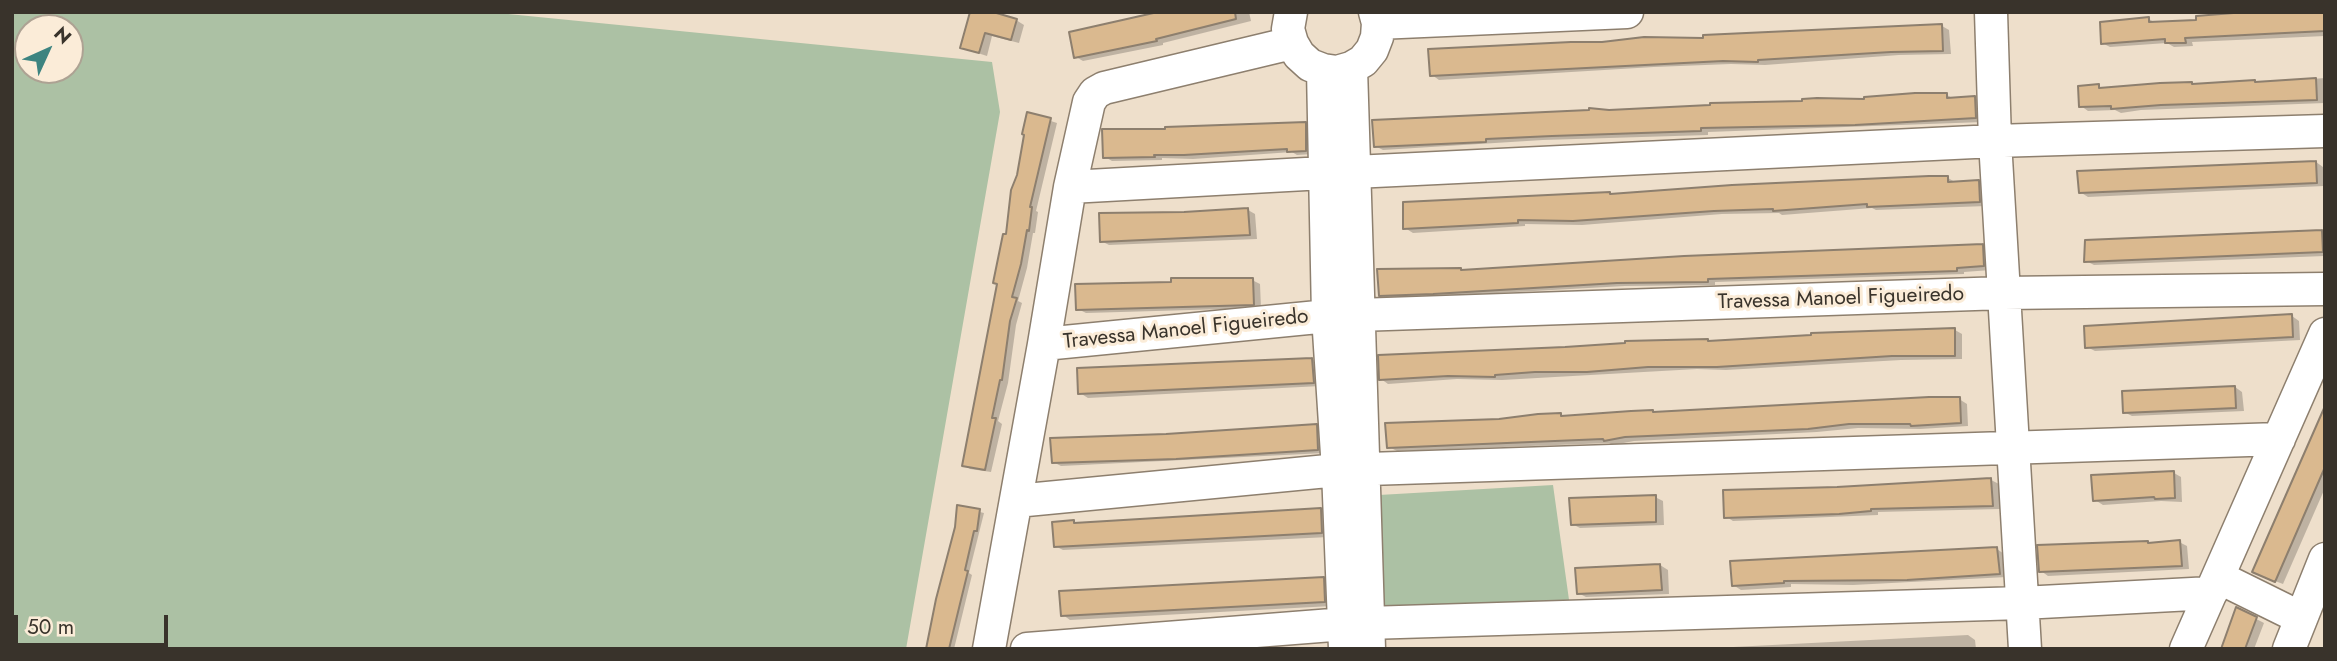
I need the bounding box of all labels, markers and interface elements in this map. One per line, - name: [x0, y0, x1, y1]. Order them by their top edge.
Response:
- north arrow: [14, 14, 84, 84]
- text: N: [48, 20, 78, 50]
- street label: Travessa Manoel Figueiredo: [1718, 282, 1964, 316]
- street label: Travessa Manoel Figueiredo: [1062, 305, 1310, 355]
- scale bar: [18, 602, 172, 646]
- text: 50 m: [27, 612, 74, 642]

